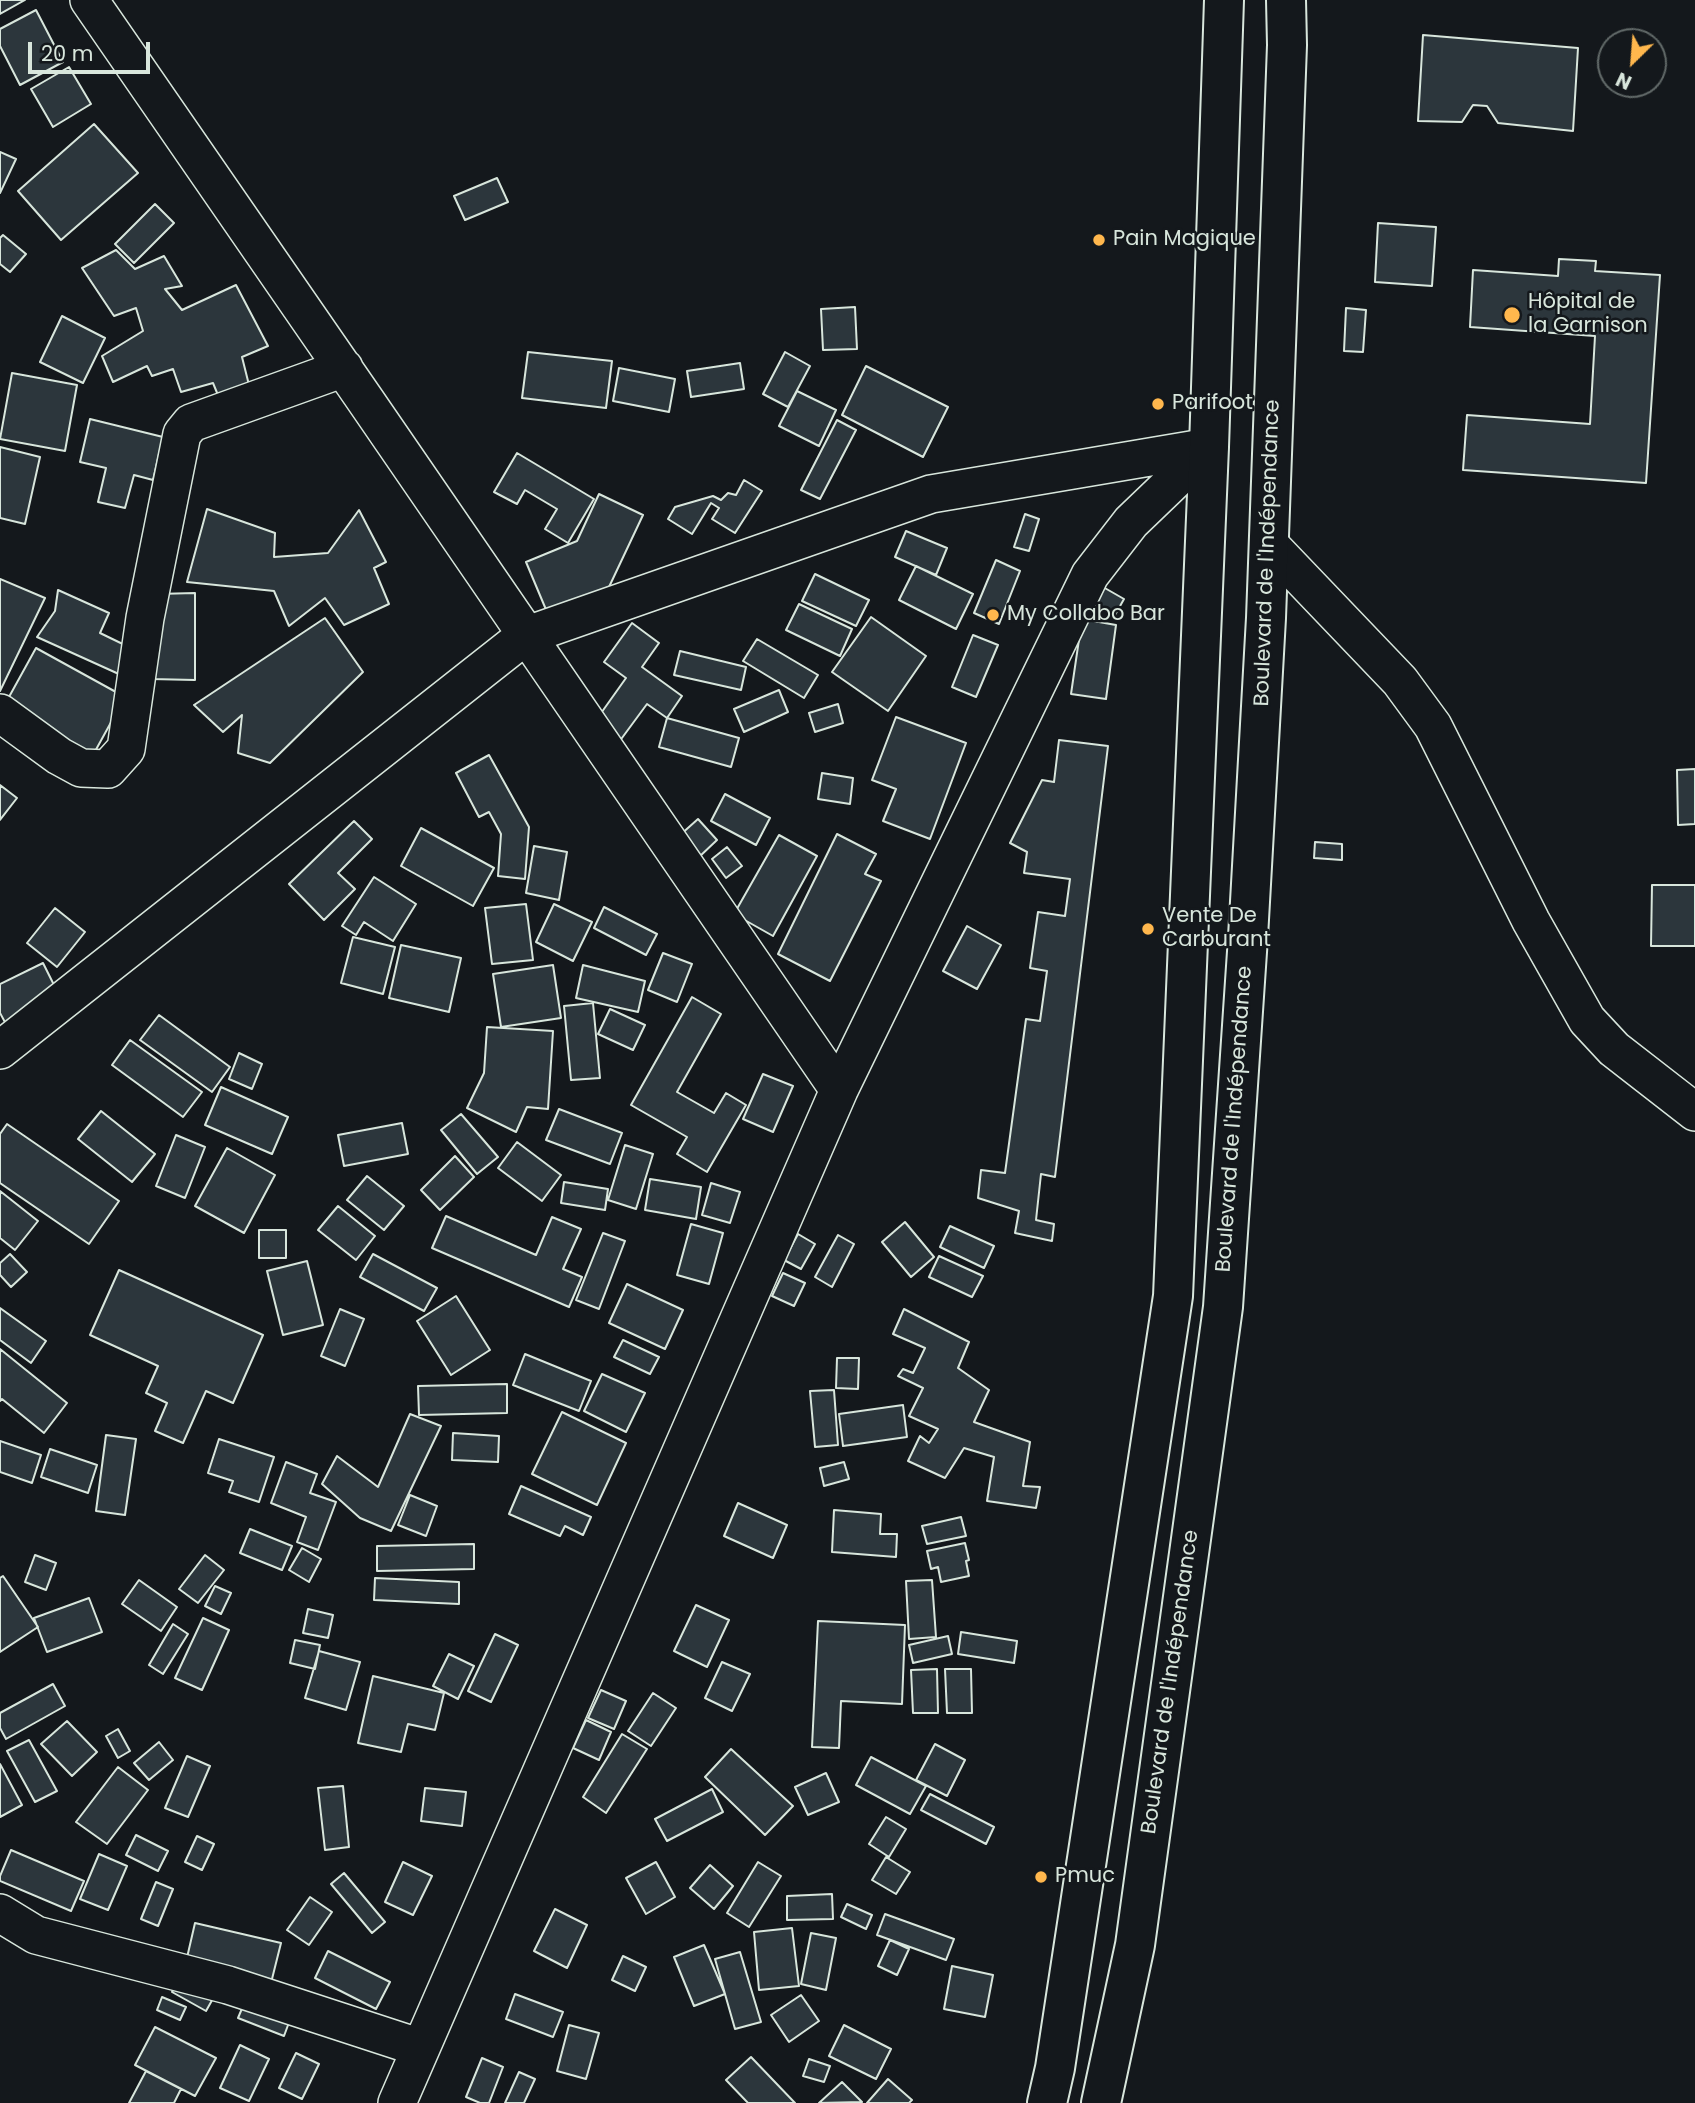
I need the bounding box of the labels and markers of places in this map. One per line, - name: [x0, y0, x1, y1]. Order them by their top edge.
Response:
- place label: Pain Magique: [1113, 227, 1256, 253]
- marker: Pain Magique: [1091, 232, 1107, 248]
- place label: Hôpital de la Garnison: [1528, 290, 1648, 340]
- marker: Hôpital de la Garnison: [1502, 305, 1522, 325]
- place label: Parifoot: [1172, 391, 1253, 417]
- marker: Parifoot: [1150, 396, 1166, 412]
- place label: My Collabo Bar: [1007, 602, 1165, 628]
- marker: My Collabo Bar: [985, 607, 1001, 623]
- place label: Vente De Carburant: [1162, 904, 1271, 954]
- marker: Vente De Carburant: [1140, 921, 1156, 937]
- place label: Pmuc: [1055, 1864, 1115, 1890]
- marker: Pmuc: [1033, 1869, 1049, 1885]

